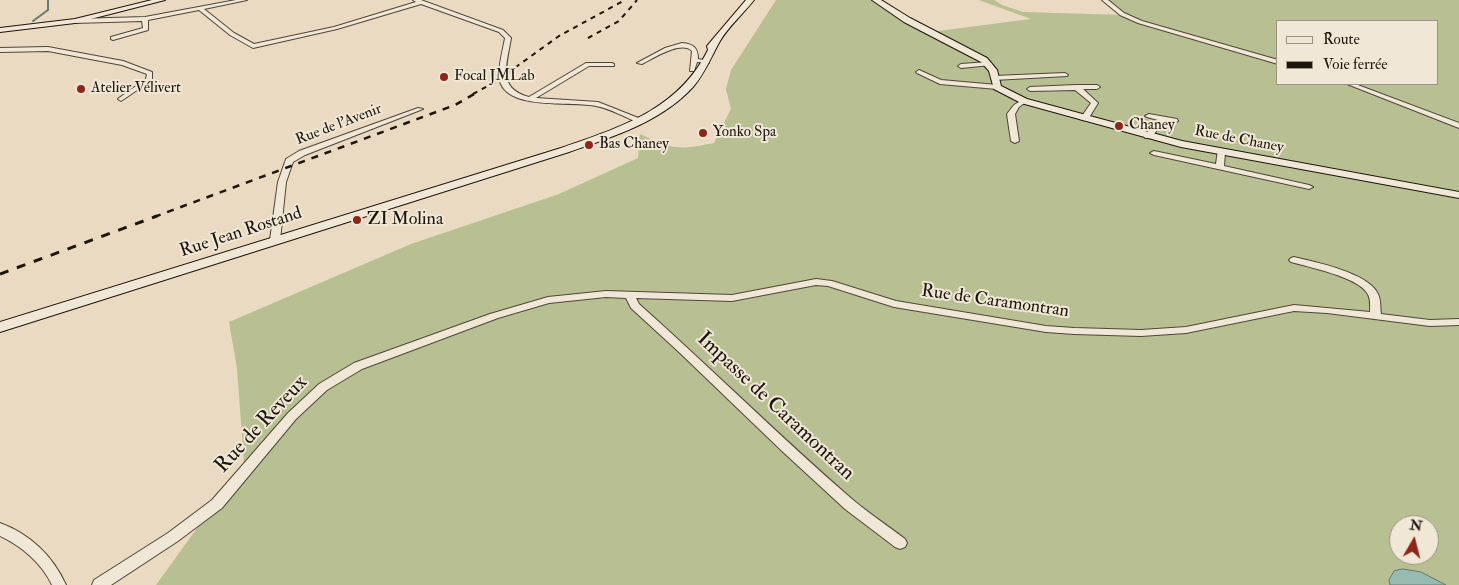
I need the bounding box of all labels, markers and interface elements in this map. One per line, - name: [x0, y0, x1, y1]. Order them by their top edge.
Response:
- legend: [1276, 20, 1439, 85]
- text: Route: [1323, 30, 1360, 49]
- text: Voie ferrée: [1323, 55, 1388, 74]
- place label: Focal JMLab: [454, 68, 535, 86]
- marker: Focal JMLab: [438, 71, 450, 83]
- place label: Atelier Vélivert: [91, 80, 181, 98]
- marker: Atelier Vélivert: [75, 83, 87, 95]
- street label: Rue de l'Avenir: [293, 100, 385, 150]
- place label: Chaney: [1129, 117, 1175, 135]
- marker: Chaney: [1113, 120, 1125, 132]
- street label: Rue de Chaney: [1193, 123, 1285, 157]
- place label: Yonko Spa: [713, 124, 776, 142]
- marker: Yonko Spa: [697, 127, 709, 139]
- place label: Bas Chaney: [599, 136, 669, 154]
- marker: Bas Chaney: [583, 139, 595, 151]
- street label: Rue Jean Rostand: [177, 203, 305, 263]
- place label: ZI Molina: [367, 209, 443, 231]
- marker: ZI Molina: [351, 214, 363, 226]
- street label: Rue de Caramontran: [920, 281, 1070, 323]
- street label: Impasse de Caramontran: [691, 327, 859, 487]
- street label: Rue de Reveux: [211, 371, 313, 479]
- north arrow: [1389, 515, 1439, 565]
- text: N: [1409, 516, 1423, 535]

